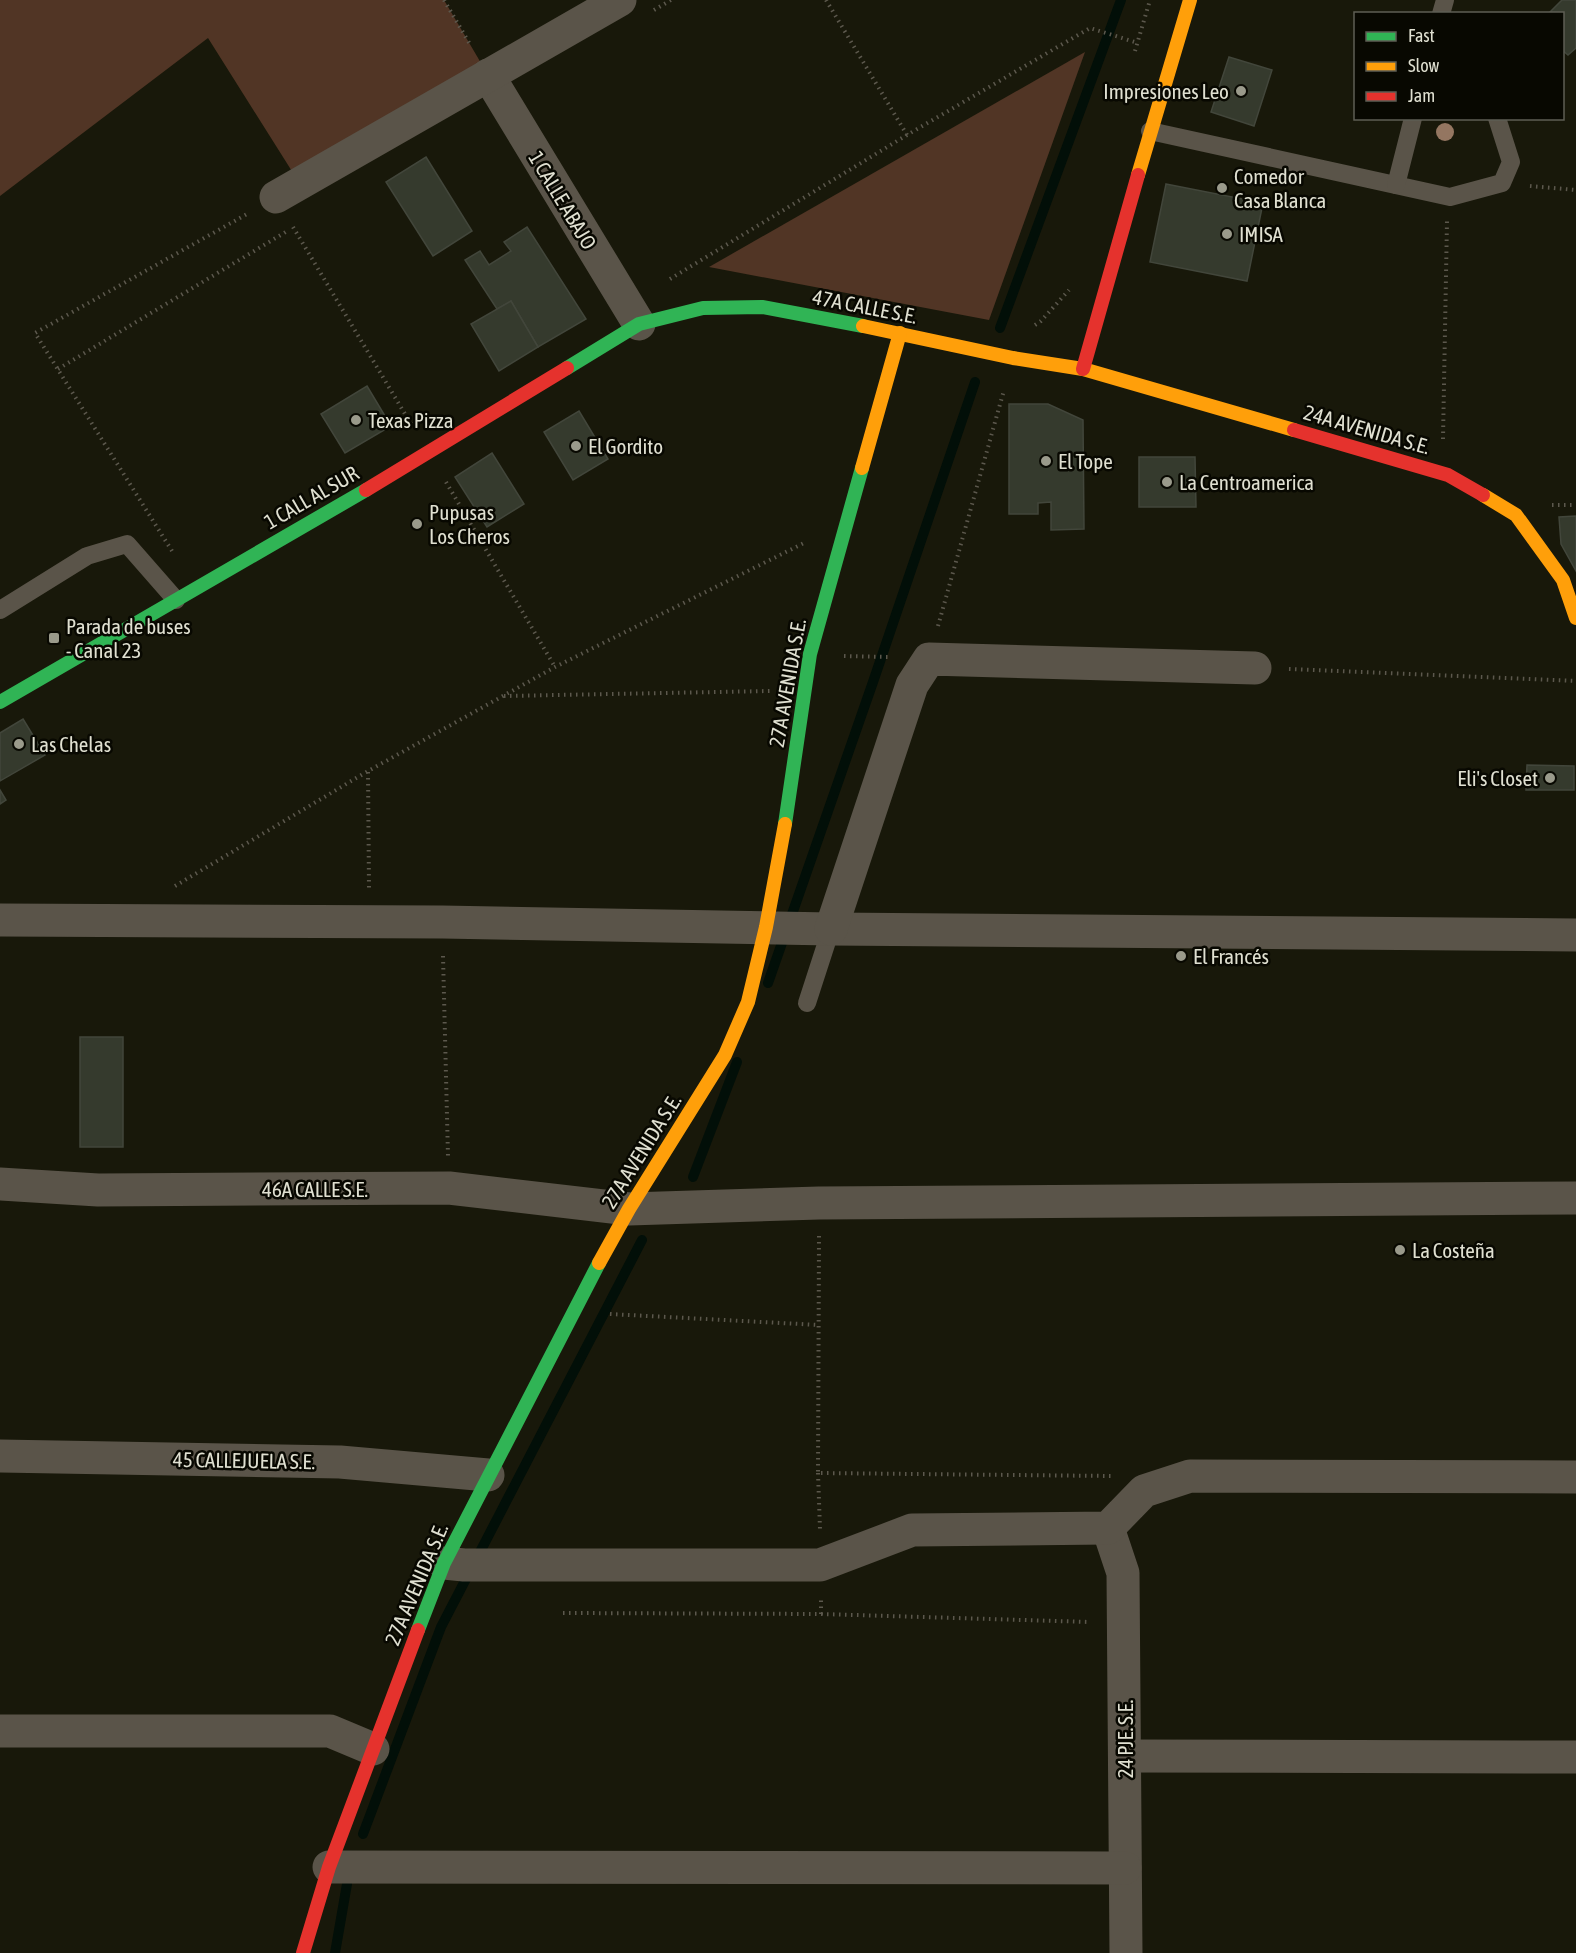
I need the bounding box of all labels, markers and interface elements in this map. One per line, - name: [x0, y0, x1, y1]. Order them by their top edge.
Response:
- legend: [1354, 12, 1564, 120]
- text: Fast: [1408, 25, 1435, 46]
- text: Slow: [1408, 55, 1439, 76]
- place label: Impresiones Leo: [1103, 79, 1229, 103]
- marker: Impresiones Leo: [1234, 84, 1248, 98]
- text: Jam: [1408, 85, 1435, 106]
- street label: 1 CALLE ABAJO: [524, 147, 602, 253]
- place label: Comedor Casa Blanca: [1234, 164, 1326, 212]
- marker: Comedor Casa Blanca: [1215, 181, 1229, 195]
- place label: IMISA: [1239, 222, 1284, 246]
- marker: IMISA: [1220, 227, 1234, 241]
- street label: 47A CALLE S.E.: [811, 284, 919, 328]
- street label: 24A AVENIDA S.E.: [1301, 400, 1433, 458]
- place label: Texas Pizza: [368, 408, 453, 432]
- marker: Texas Pizza: [349, 413, 363, 427]
- place label: El Gordito: [588, 434, 663, 458]
- marker: El Gordito: [569, 439, 583, 453]
- place label: El Tope: [1058, 449, 1113, 473]
- marker: El Tope: [1039, 454, 1053, 468]
- street label: 1 CALL AL SUR: [260, 460, 363, 534]
- place label: La Centroamerica: [1179, 470, 1314, 494]
- marker: La Centroamerica: [1160, 475, 1174, 489]
- place label: Pupusas Los Cheros: [429, 500, 510, 548]
- marker: Pupusas Los Cheros: [410, 517, 424, 531]
- place label: Parada de buses - Canal 23: [66, 614, 191, 662]
- street label: 27A AVENIDA S.E.: [764, 617, 810, 749]
- marker: Parada de buses - Canal 23: [47, 631, 61, 645]
- place label: Las Chelas: [31, 732, 111, 756]
- marker: Las Chelas: [12, 737, 26, 751]
- place label: Eli's Closet: [1457, 766, 1538, 790]
- marker: Eli's Closet: [1543, 771, 1557, 785]
- place label: El Francés: [1193, 944, 1269, 968]
- marker: El Francés: [1174, 949, 1188, 963]
- street label: 27A AVENIDA S.E.: [596, 1090, 686, 1212]
- street label: 46A CALLE S.E.: [262, 1177, 368, 1201]
- place label: La Costeña: [1412, 1238, 1495, 1262]
- marker: La Costeña: [1393, 1243, 1407, 1257]
- street label: 45 CALLEJUELA S.E.: [173, 1447, 315, 1473]
- street label: 27A AVENIDA S.E.: [380, 1520, 452, 1648]
- street label: 24 PJE. S.E.: [1113, 1700, 1137, 1778]

